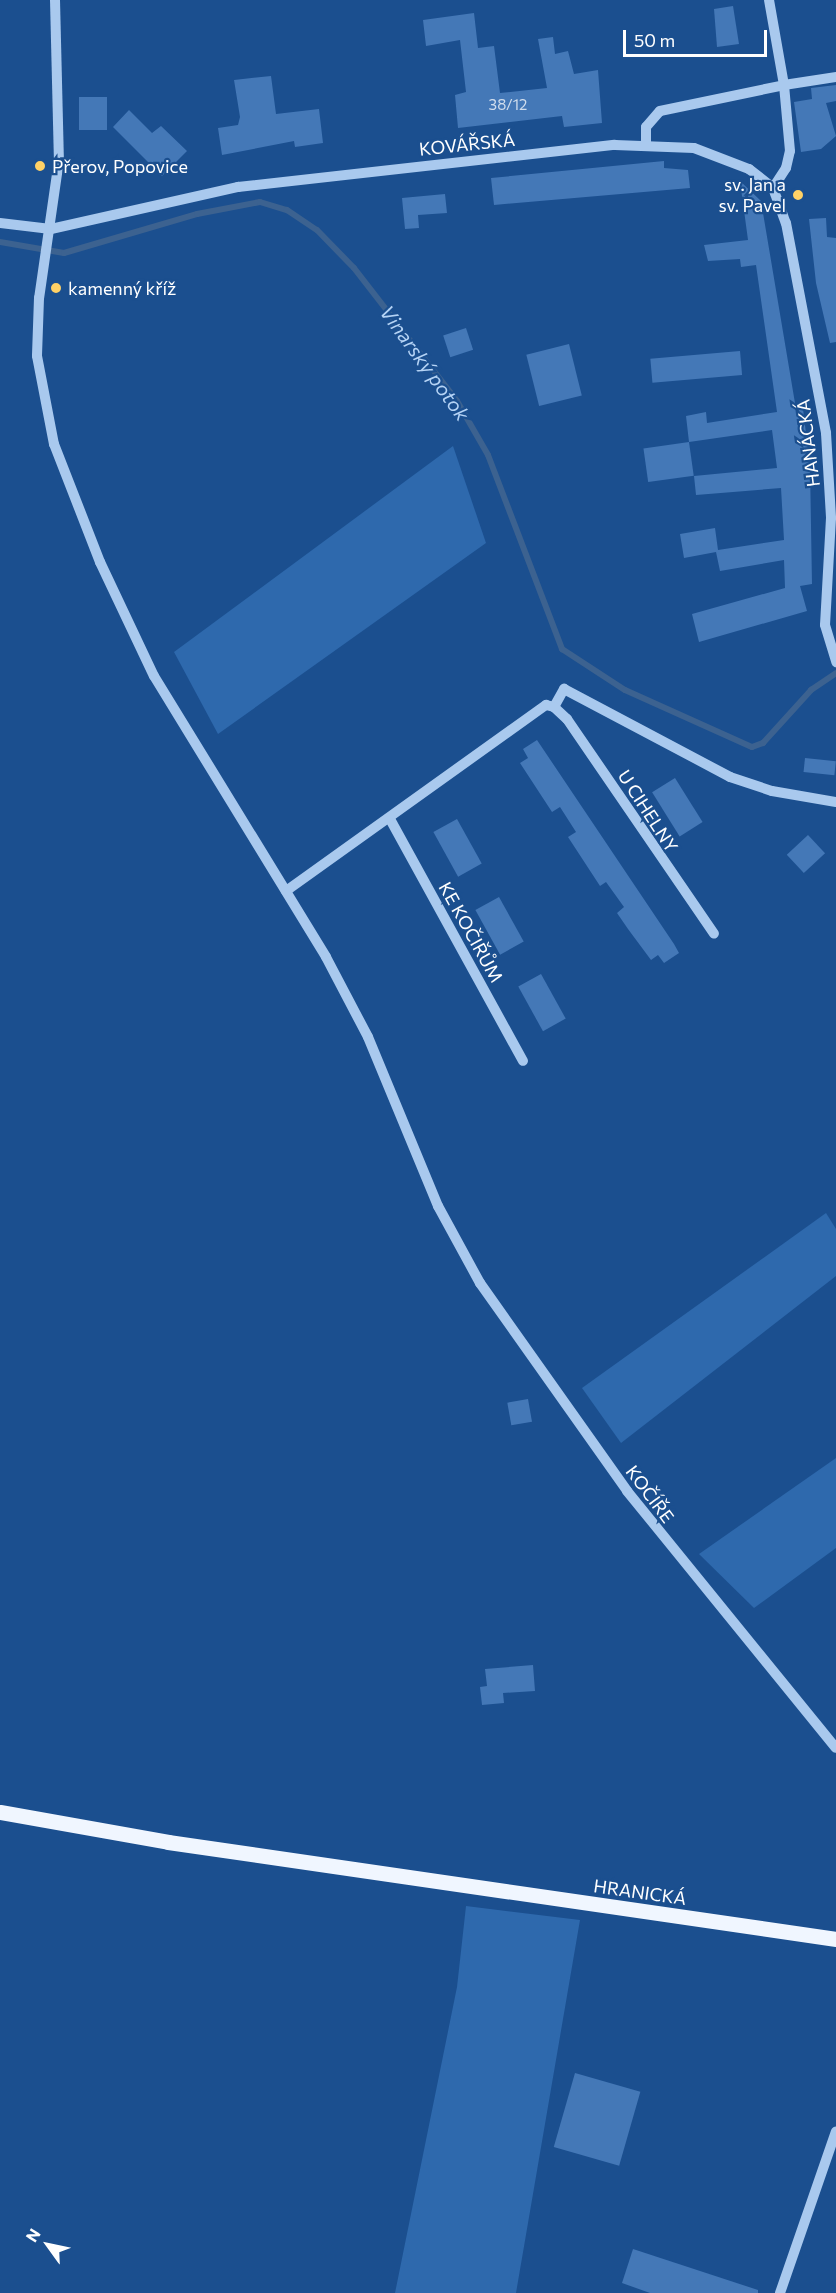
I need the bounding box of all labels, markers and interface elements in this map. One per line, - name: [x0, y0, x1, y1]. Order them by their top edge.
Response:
- scale bar: [626, 18, 770, 56]
- text: 50 m: [634, 29, 675, 51]
- house number: 38/12: [489, 96, 527, 114]
- street label: KOVÁŘSKÁ: [418, 128, 516, 160]
- place label: Přerov, Popovice: [52, 155, 188, 177]
- marker: Přerov, Popovice: [33, 159, 47, 173]
- place label: sv. Jan a sv. Pavel: [718, 174, 786, 216]
- marker: sv. Jan a sv. Pavel: [791, 188, 805, 202]
- place label: kamenný kříž: [68, 277, 176, 299]
- marker: kamenný kříž: [49, 281, 63, 295]
- water label: Vinarský potok: [375, 301, 475, 425]
- street label: HANÁCKÁ: [792, 398, 824, 488]
- street label: U CIHELNY: [613, 766, 683, 856]
- street label: KE KOČIŘŮM: [434, 878, 508, 986]
- street label: KOČÍŘE: [621, 1461, 679, 1527]
- street label: HRANICKÁ: [592, 1875, 688, 1909]
- north arrow: [18, 2215, 78, 2275]
- text: N: [21, 2225, 44, 2245]

